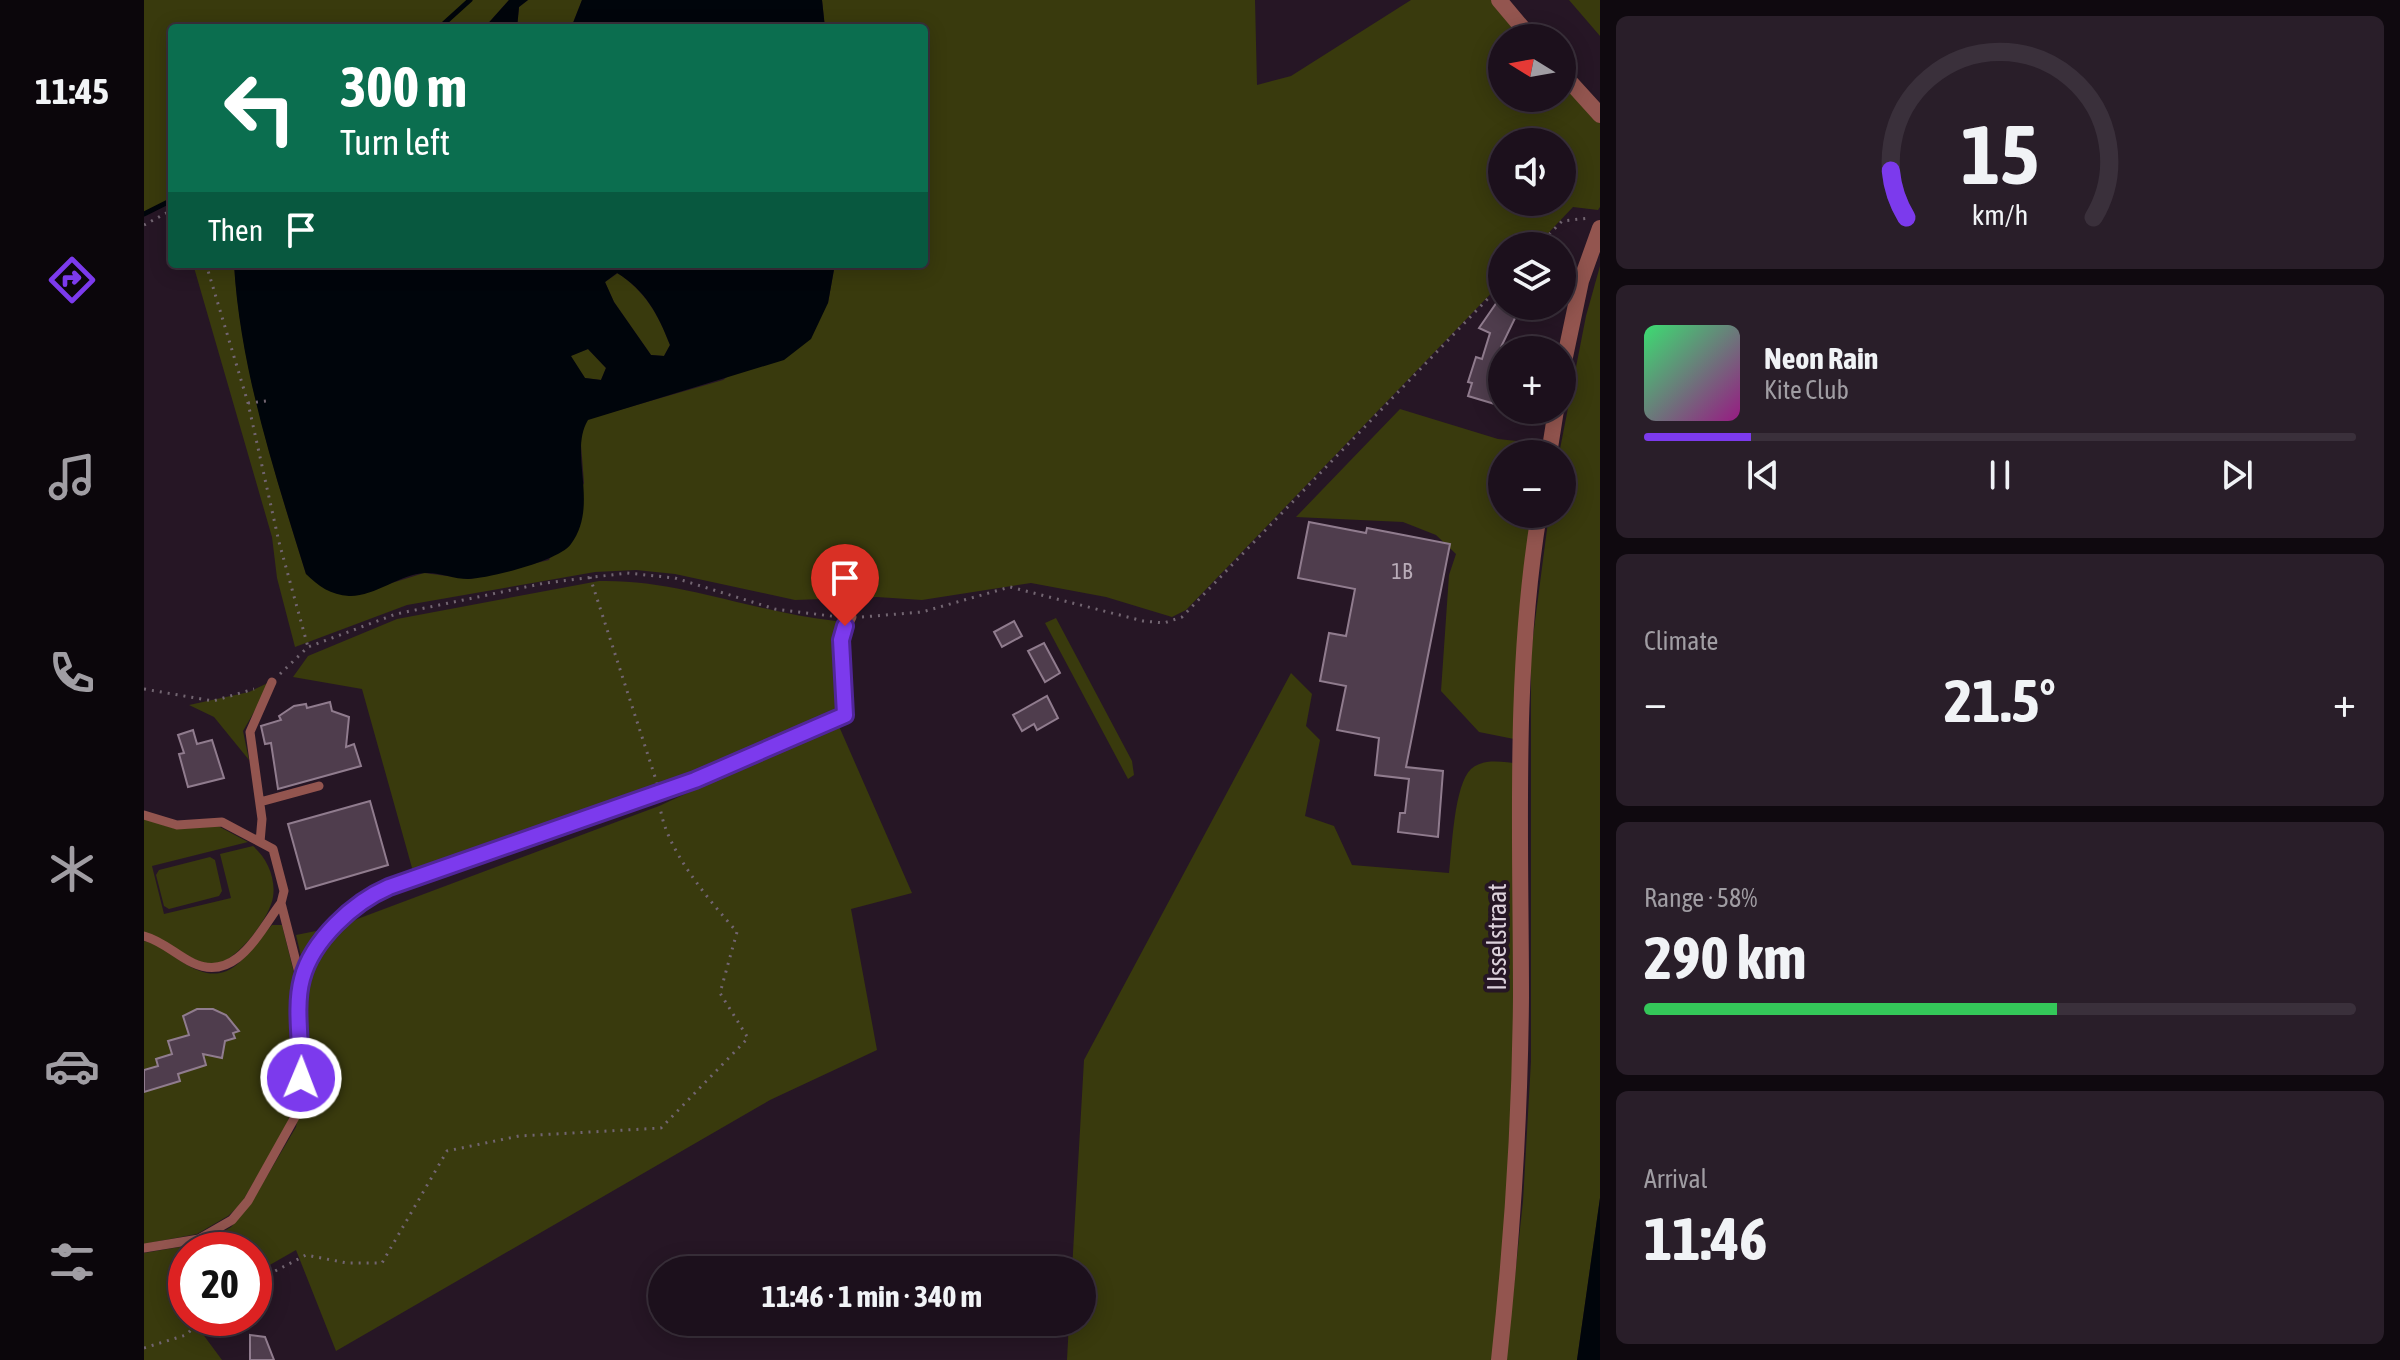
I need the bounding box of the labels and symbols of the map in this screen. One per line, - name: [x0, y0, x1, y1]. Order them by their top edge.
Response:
- north arrow: [1488, 24, 1576, 112]
- pin: [811, 544, 879, 626]
- house number: 1B: [1392, 558, 1413, 584]
- street label: IJsselstraat: [1482, 883, 1512, 991]
- position arrow: [259, 1036, 343, 1120]
- speed limit sign: 20: [168, 1232, 272, 1336]

